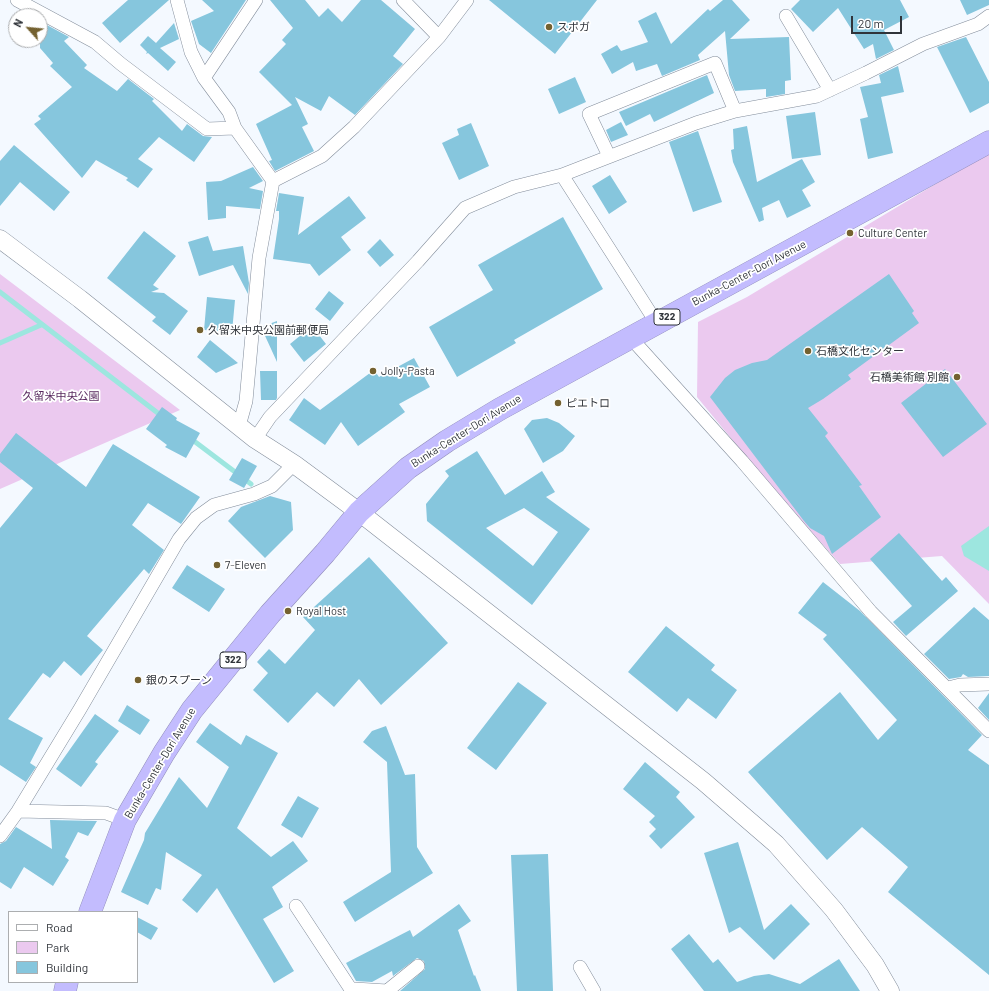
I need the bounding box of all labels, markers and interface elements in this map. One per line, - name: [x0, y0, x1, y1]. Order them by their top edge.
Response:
- north arrow: [8, 8, 48, 48]
- scale bar: [853, 8, 904, 34]
- text: 20 m: [858, 16, 884, 30]
- text: N: [10, 17, 25, 29]
- place label: スポガ: [557, 20, 590, 34]
- marker: スポガ: [544, 22, 554, 32]
- place label: Culture Center: [858, 226, 927, 240]
- marker: Culture Center: [845, 228, 855, 238]
- street label: Bunka-Center-Dori Avenue: [690, 237, 808, 309]
- road number: 322: [654, 309, 680, 325]
- place label: 久留米中央公園前郵便局: [208, 323, 329, 337]
- marker: 久留米中央公園前郵便局: [195, 325, 205, 335]
- place label: 石橋文化センター: [816, 344, 904, 358]
- marker: 石橋文化センター: [803, 346, 813, 356]
- place label: Jolly-Pasta: [381, 364, 435, 378]
- marker: Jolly-Pasta: [368, 366, 378, 376]
- place label: 石橋美術館 別館: [870, 370, 949, 384]
- marker: 石橋美術館 別館: [952, 372, 962, 382]
- park label: 久留米中央公園: [23, 389, 99, 403]
- street label: Bunka-Center-Dori Avenue: [409, 392, 523, 470]
- place label: ピエトロ: [566, 396, 610, 410]
- marker: ピエトロ: [553, 398, 563, 408]
- place label: 7-Eleven: [225, 558, 266, 572]
- marker: 7-Eleven: [212, 560, 222, 570]
- place label: Royal Host: [296, 604, 346, 618]
- marker: Royal Host: [283, 606, 293, 616]
- road number: 322: [220, 652, 246, 668]
- place label: 銀のスプーン: [146, 673, 212, 687]
- marker: 銀のスプーン: [133, 675, 143, 685]
- street label: Bunka-Center-Dori Avenue: [122, 705, 198, 821]
- legend: [8, 911, 138, 983]
- text: Road: [46, 920, 73, 934]
- text: Park: [46, 940, 70, 954]
- text: Building: [46, 960, 88, 974]

